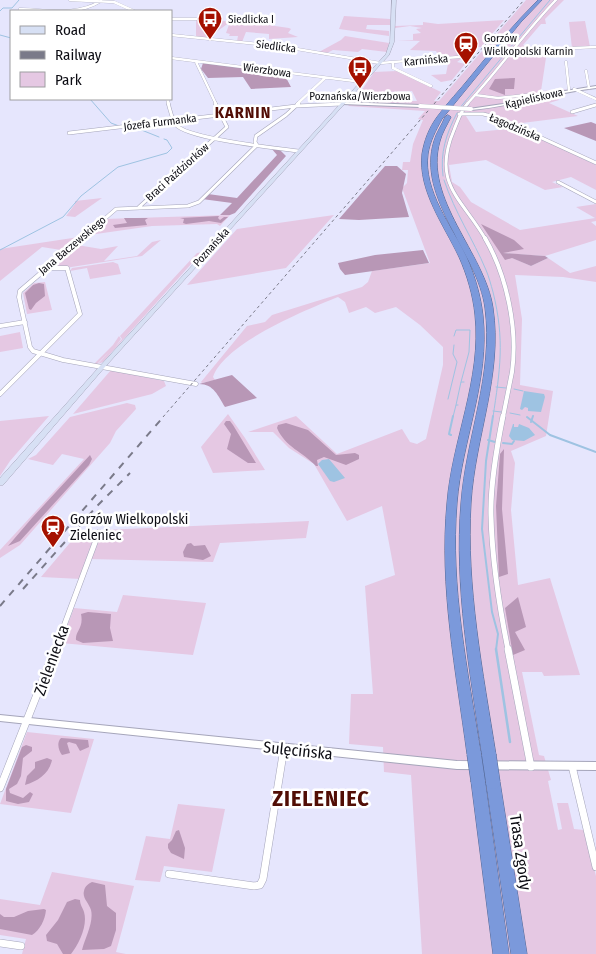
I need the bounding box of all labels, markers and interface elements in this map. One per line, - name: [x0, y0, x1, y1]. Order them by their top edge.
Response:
- bus stop icon: Siedlicka I: [197, 6, 223, 40]
- legend: [10, 10, 172, 100]
- place label: Siedlicka I: [228, 13, 274, 26]
- text: Road: [55, 21, 86, 39]
- station icon: Gorzów Wielkopolski Karnin: [453, 31, 479, 65]
- place label: Gorzów Wielkopolski Karnin: [484, 32, 573, 58]
- street label: Siedlicka: [255, 38, 297, 55]
- text: Railway: [55, 46, 102, 64]
- street label: Karnińska: [403, 52, 449, 69]
- bus stop icon: Poznańska/Wierzbowa: [347, 55, 373, 89]
- street label: Wierzbowa: [242, 61, 292, 80]
- text: Park: [55, 71, 82, 89]
- street label: Kąpieliskowa: [504, 86, 564, 111]
- place label: Poznańska/Wierzbowa: [309, 90, 411, 103]
- district label: KARNIN: [215, 103, 271, 122]
- street label: Łagodzińska: [487, 111, 543, 144]
- street label: Józefa Furmanka: [123, 112, 197, 133]
- street label: Braci Paździorków: [143, 141, 212, 204]
- street label: Jana Baczewskiego: [36, 213, 109, 277]
- street label: Poznańska: [191, 225, 232, 269]
- place label: Gorzów Wielkopolski Zieleniec: [70, 511, 188, 544]
- station icon: Gorzów Wielkopolski Zieleniec: [40, 514, 66, 548]
- street label: Zieleniecka: [30, 622, 73, 698]
- street label: Sulęcińska: [262, 737, 334, 764]
- district label: ZIELENIEC: [272, 785, 370, 812]
- street label: Trasa Zgody: [506, 813, 535, 892]

